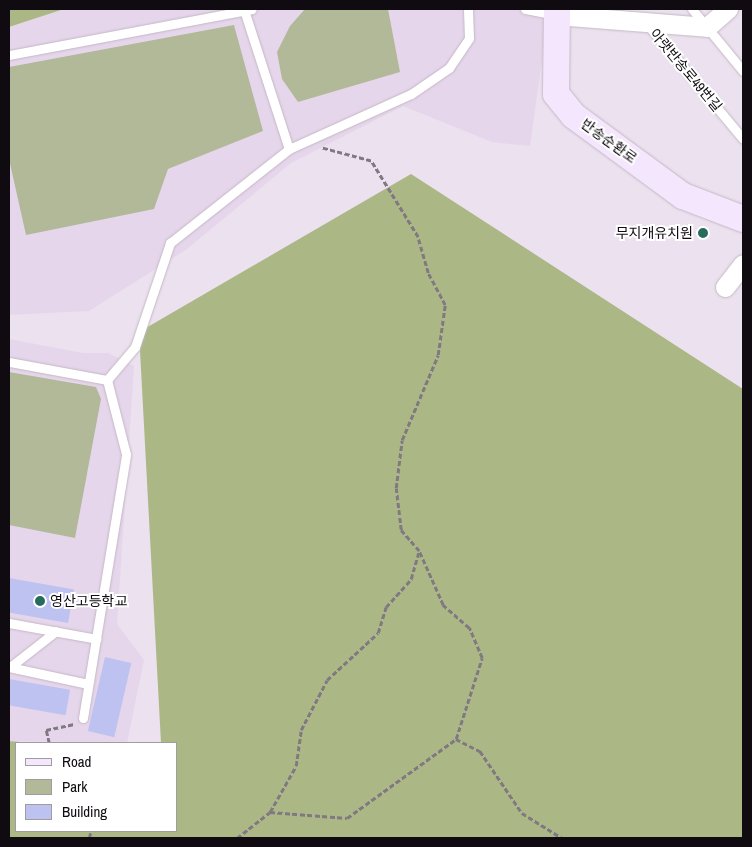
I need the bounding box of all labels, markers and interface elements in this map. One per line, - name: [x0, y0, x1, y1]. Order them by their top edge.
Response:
- street label: 아랫반송로49번길: [646, 25, 726, 115]
- street label: 반송순환로: [578, 115, 640, 167]
- place label: 무지개유치원: [616, 225, 693, 241]
- marker: 무지개유치원: [697, 227, 709, 239]
- place label: 영산고등학교: [50, 593, 127, 609]
- marker: 영산고등학교: [34, 595, 46, 607]
- legend: [15, 742, 178, 832]
- text: Road: [62, 751, 91, 772]
- text: Park: [62, 776, 87, 797]
- text: Building: [62, 801, 107, 822]

